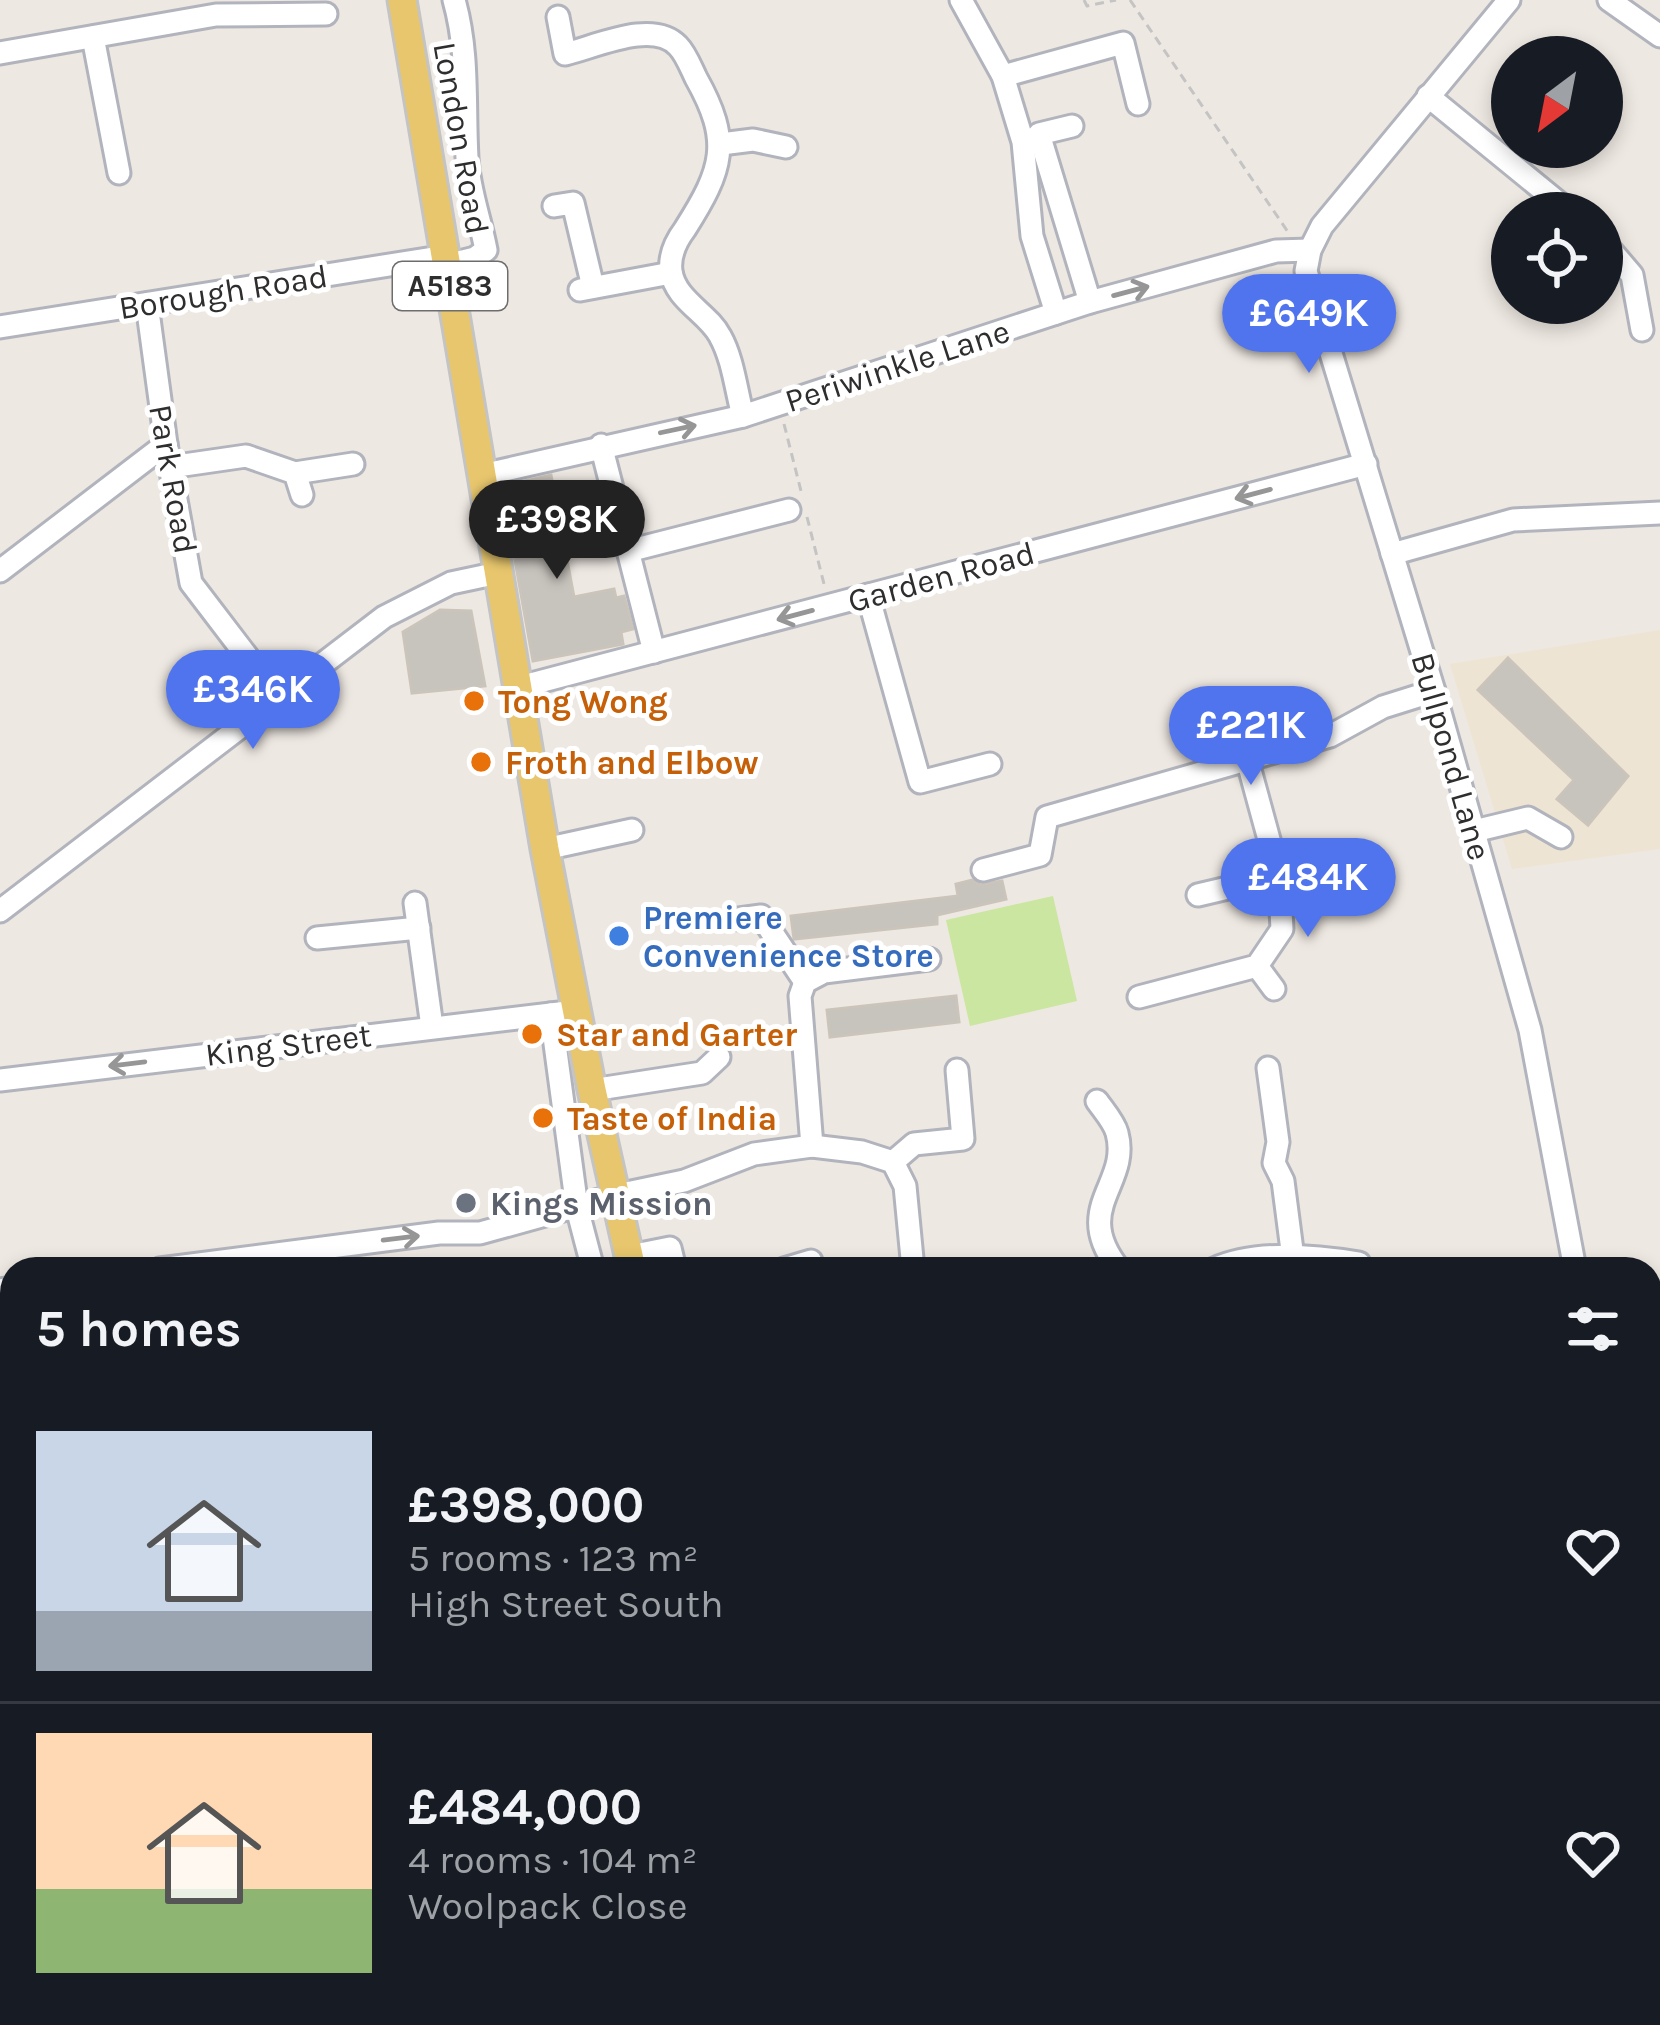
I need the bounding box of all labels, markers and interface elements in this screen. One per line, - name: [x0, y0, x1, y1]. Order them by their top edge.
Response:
- north arrow: [1491, 36, 1623, 168]
- map controls: [1491, 36, 1623, 324]
- street label: London Road: [425, 39, 497, 237]
- button: locate: [1491, 192, 1623, 324]
- street label: Borough Road: [116, 257, 330, 327]
- road number: A5183: [393, 262, 507, 310]
- pin: £649K: [1225, 274, 1393, 376]
- one-way arrow: [1111, 279, 1149, 301]
- text: £649K: [1249, 290, 1369, 336]
- street label: Periwinkle Lane: [780, 312, 1014, 420]
- street label: Park Road: [141, 402, 205, 557]
- one-way arrow: [658, 417, 697, 440]
- pin: £398K: [473, 480, 641, 582]
- one-way arrow: [1235, 484, 1273, 506]
- text: £398K: [496, 496, 618, 542]
- street label: Garden Road: [844, 534, 1039, 620]
- one-way arrow: [776, 605, 814, 627]
- street label: Bullpond Lane: [1403, 648, 1499, 864]
- pin: £346K: [169, 650, 337, 752]
- text: £346K: [193, 666, 313, 712]
- place label: Tong Wong: [498, 683, 668, 721]
- pin: £221K: [1167, 686, 1335, 788]
- marker: Tong Wong: [461, 688, 487, 714]
- text: £221K: [1196, 702, 1306, 748]
- place label: Froth and Elbow: [505, 744, 758, 782]
- marker: Froth and Elbow: [468, 749, 494, 775]
- pin: £484K: [1224, 838, 1392, 940]
- text: £484K: [1248, 854, 1368, 900]
- place label: Premiere Convenience Store: [643, 899, 934, 975]
- marker: Premiere Convenience Store: [606, 923, 632, 949]
- street label: King Street: [203, 1016, 373, 1074]
- place label: Star and Garter: [556, 1016, 797, 1054]
- marker: Star and Garter: [519, 1021, 545, 1047]
- one-way arrow: [108, 1054, 147, 1076]
- place label: Taste of India: [567, 1100, 777, 1138]
- marker: Taste of India: [530, 1105, 556, 1131]
- place label: Kings Mission: [490, 1185, 713, 1223]
- marker: Kings Mission: [453, 1190, 479, 1216]
- one-way arrow: [381, 1226, 420, 1249]
- icon: filters: [1560, 1296, 1626, 1362]
- text: 5 homes: [36, 1299, 242, 1359]
- text: £398,000: [408, 1475, 644, 1535]
- icon: home: [132, 1479, 276, 1623]
- icon: heart: [1560, 1518, 1626, 1584]
- text: 5 rooms · 123 m²: [408, 1535, 698, 1581]
- text: High Street South: [408, 1581, 724, 1627]
- text: £484,000: [408, 1777, 642, 1837]
- icon: home: [132, 1781, 276, 1925]
- icon: heart: [1560, 1820, 1626, 1886]
- text: 4 rooms · 104 m²: [408, 1837, 697, 1883]
- text: Woolpack Close: [408, 1883, 687, 1929]

